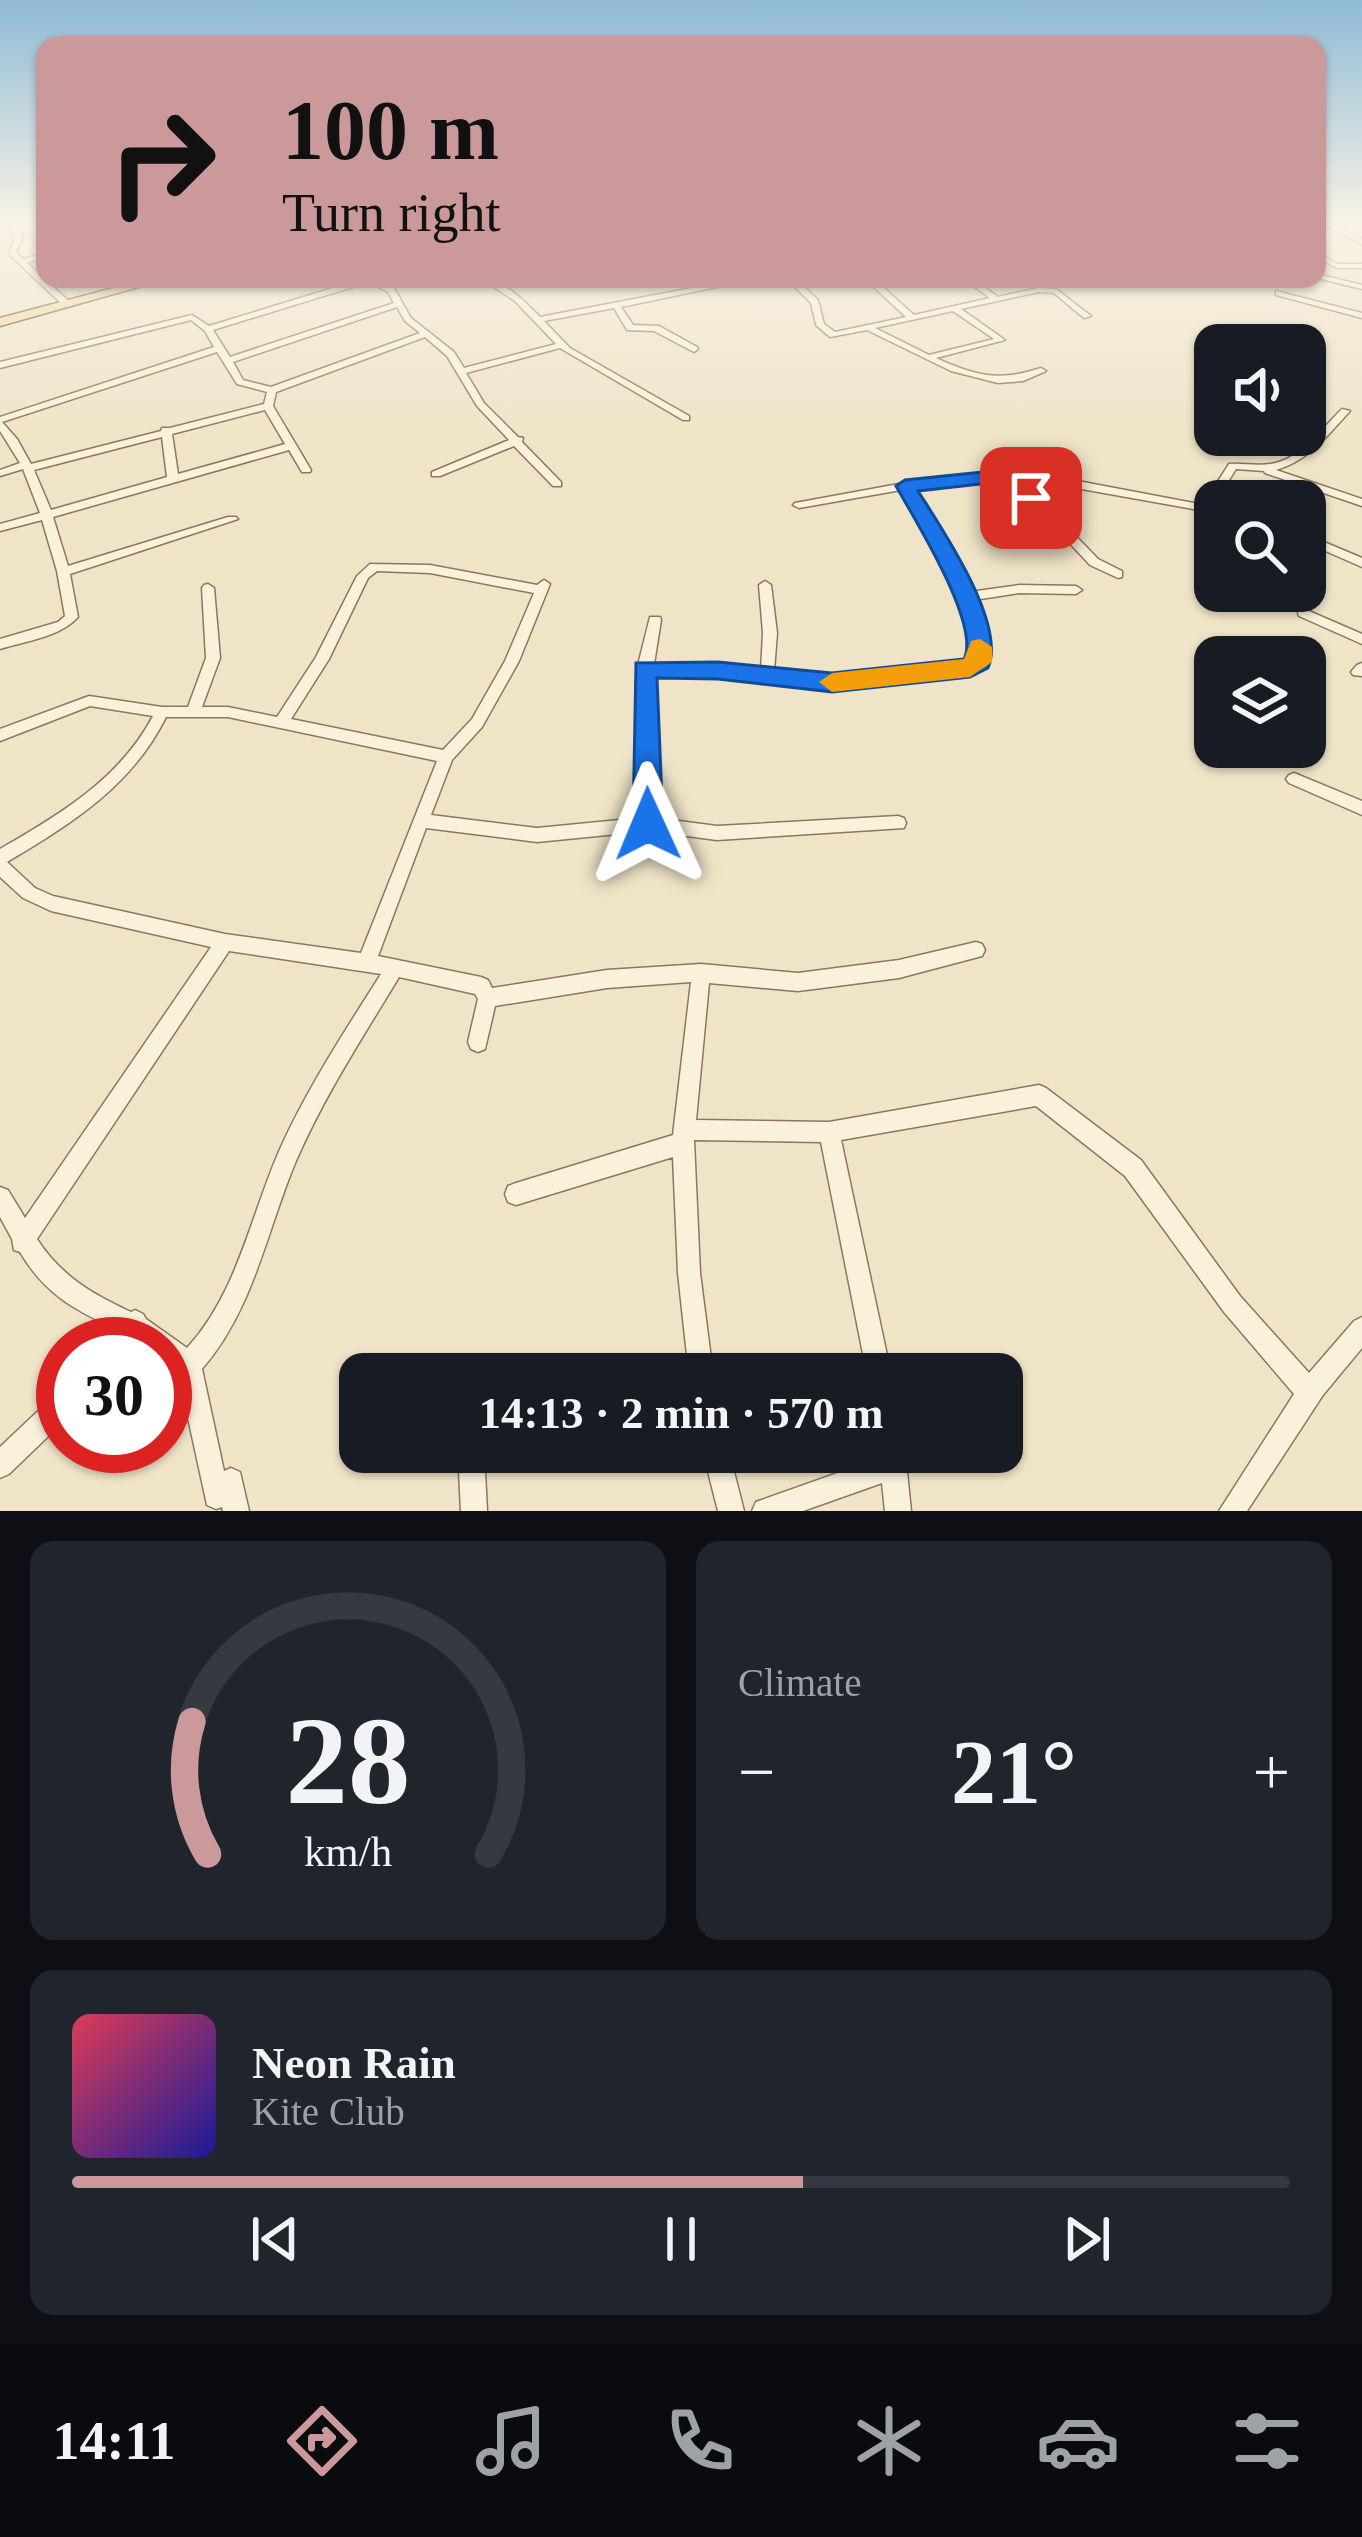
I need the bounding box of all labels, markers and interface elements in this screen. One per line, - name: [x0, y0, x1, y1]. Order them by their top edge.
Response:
- icon: right: [84, 84, 240, 240]
- text: 100 m: [282, 84, 499, 177]
- text: Turn right: [282, 183, 501, 243]
- map controls: [1194, 324, 1326, 768]
- button: sound: [1194, 324, 1326, 456]
- pin: [980, 447, 1082, 549]
- icon: arrive: [998, 465, 1064, 531]
- button: search: [1194, 480, 1326, 612]
- button: layers: [1194, 636, 1326, 768]
- position arrow: [585, 761, 711, 887]
- speed limit sign: 30: [36, 1317, 192, 1473]
- text: 14:13 · 2 min · 570 m: [479, 1388, 884, 1438]
- text: Climate: [738, 1661, 861, 1704]
- text: 28: [286, 1692, 410, 1830]
- text: 21°: [951, 1723, 1077, 1822]
- text: −: [738, 1735, 775, 1808]
- text: +: [1253, 1735, 1290, 1808]
- text: km/h: [304, 1827, 392, 1874]
- text: Neon Rain: [252, 2038, 456, 2088]
- text: Kite Club: [252, 2090, 405, 2133]
- icon: previous: [242, 2206, 308, 2272]
- icon: pause: [648, 2206, 714, 2272]
- icon: next: [1054, 2206, 1120, 2272]
- icon: directions: [280, 2399, 364, 2483]
- icon: music: [469, 2399, 553, 2483]
- icon: phone: [658, 2399, 742, 2483]
- icon: climate: [847, 2399, 931, 2483]
- icon: car: [1036, 2399, 1120, 2483]
- icon: filters: [1225, 2399, 1309, 2483]
- text: 14:11: [52, 2411, 176, 2471]

